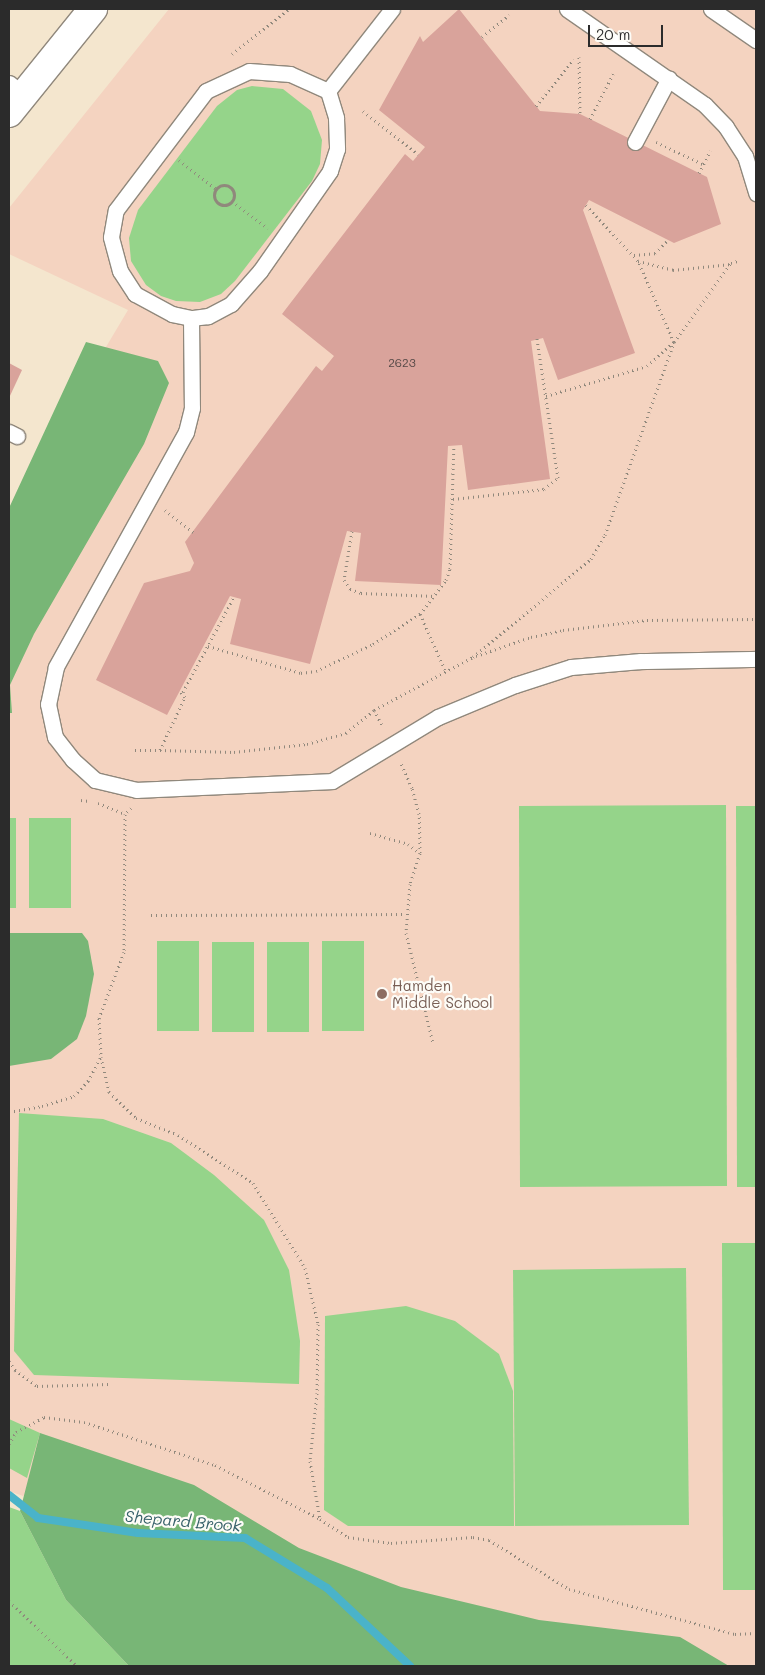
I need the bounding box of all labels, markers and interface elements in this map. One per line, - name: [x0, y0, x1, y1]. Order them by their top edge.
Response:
- scale bar: [590, 15, 665, 47]
- text: 20 m: [596, 24, 630, 44]
- house number: 2623: [388, 356, 416, 370]
- place label: Hamden Middle School: [392, 976, 493, 1011]
- marker: Hamden Middle School: [376, 988, 388, 1000]
- water label: Shepard Brook: [124, 1506, 242, 1536]

